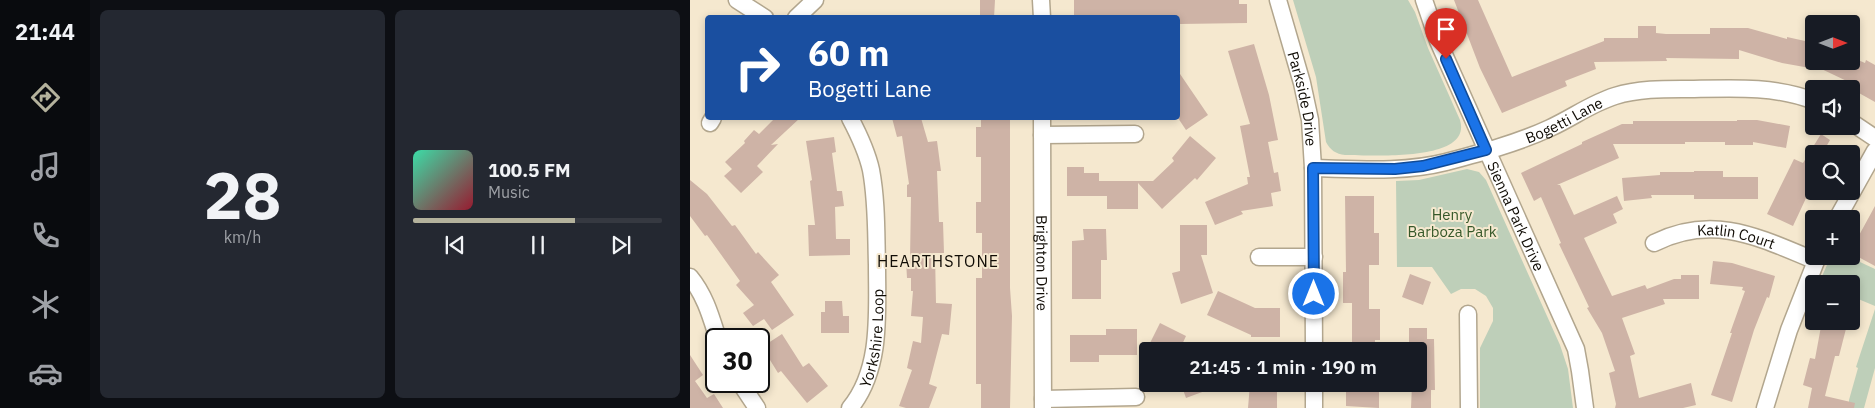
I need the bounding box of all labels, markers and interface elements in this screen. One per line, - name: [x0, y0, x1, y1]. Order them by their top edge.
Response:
- pin: [1425, 8, 1467, 59]
- icon: arrive: [1432, 15, 1460, 43]
- north arrow: [1805, 15, 1860, 70]
- map controls: [1805, 15, 1860, 330]
- text: 21:44: [15, 17, 75, 46]
- text: 60 m: [808, 30, 890, 76]
- icon: right: [725, 35, 790, 100]
- street label: Parkside Drive: [1284, 49, 1321, 147]
- text: Bogetti Lane: [808, 74, 932, 103]
- icon: directions: [28, 80, 63, 115]
- button: sound: [1805, 80, 1860, 135]
- street label: Bogetti Lane: [1522, 92, 1605, 147]
- button: search: [1805, 145, 1860, 200]
- icon: music: [28, 149, 63, 184]
- text: 28: [203, 152, 282, 237]
- text: 100.5 FM: [488, 158, 571, 182]
- street label: Sienna Park Drive: [1484, 158, 1549, 274]
- text: Music: [488, 182, 530, 202]
- park label: Henry Barboza Park: [1407, 205, 1497, 241]
- button: +: [1805, 210, 1860, 265]
- street label: Brighton Drive: [1033, 215, 1052, 311]
- icon: phone: [28, 218, 63, 253]
- street label: Katlin Court: [1696, 220, 1778, 253]
- text: km/h: [224, 227, 261, 247]
- icon: previous: [441, 231, 469, 259]
- icon: pause: [524, 231, 552, 259]
- icon: next: [607, 231, 635, 259]
- district label: HEARTHSTONE: [877, 251, 999, 271]
- position arrow: [1287, 267, 1339, 319]
- button: −: [1805, 275, 1860, 330]
- icon: climate: [28, 287, 63, 322]
- street label: Yorkshire Loop: [855, 289, 887, 390]
- speed limit sign: 30: [705, 328, 770, 393]
- text: 21:45 · 1 min · 190 m: [1189, 355, 1377, 379]
- icon: car: [28, 356, 63, 391]

